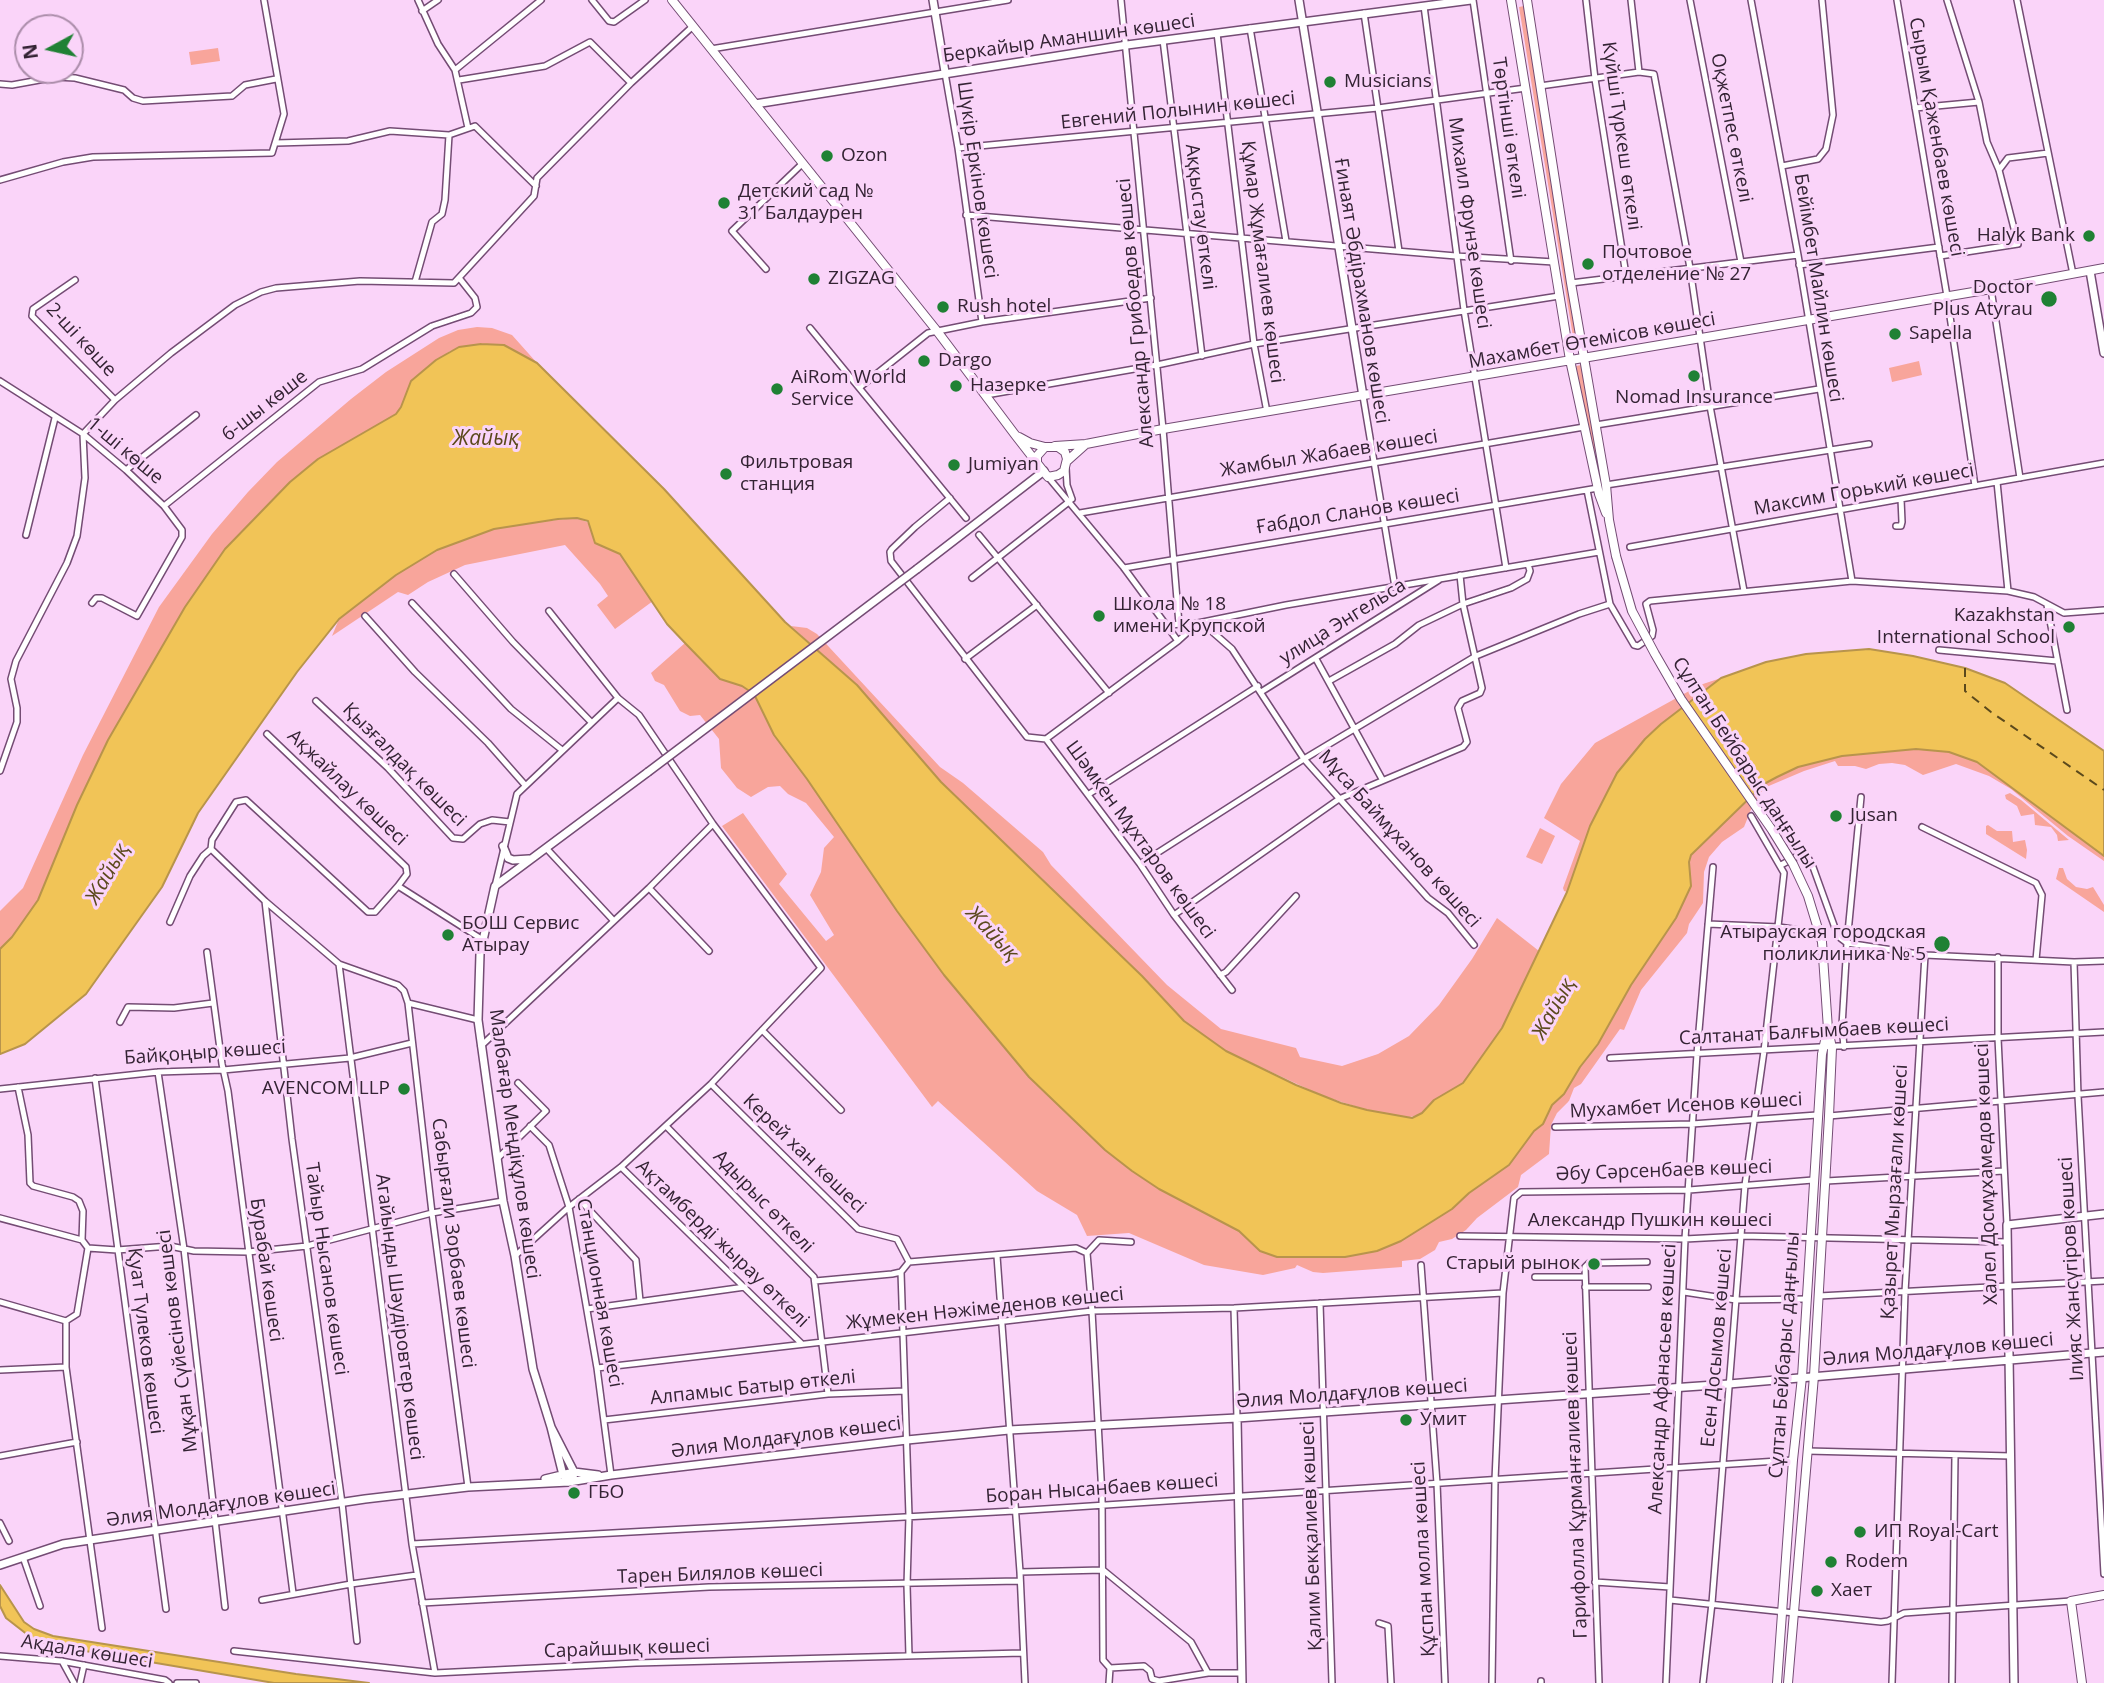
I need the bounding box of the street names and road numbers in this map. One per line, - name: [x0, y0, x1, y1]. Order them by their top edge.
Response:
- street label: Беркайыр Аманшин көшесі: [941, 10, 1197, 68]
- street label: Сырым Қаженбаев көшесі: [1904, 16, 1968, 258]
- street label: Күйші Түркеш өткелі: [1596, 40, 1646, 232]
- street label: Оқжетпес өткелі: [1705, 51, 1757, 205]
- street label: Төртінші өткелі: [1487, 56, 1529, 200]
- street label: Шүкір Еркінов көшесі: [952, 80, 1002, 280]
- street label: Евгений Полынин көшесі: [1059, 87, 1297, 135]
- street label: Михаил Фрунзе көшесі: [1443, 116, 1495, 330]
- street label: Құмар Жұмағалиев көшесі: [1236, 140, 1288, 384]
- street label: Аққыстау өткелі: [1180, 143, 1220, 291]
- street label: Ғинаят Әбдірахманов көшесі: [1329, 157, 1393, 425]
- street label: Бейімбет Майлин көшесі: [1789, 172, 1847, 404]
- street label: Александр Грибоедов көшесі: [1113, 177, 1159, 449]
- street label: 2-ші көше: [41, 298, 121, 382]
- street label: Махамбет Өтемісов көшесі: [1467, 308, 1717, 374]
- street label: 6-шы көше: [218, 366, 312, 446]
- street label: 1-ші көше: [82, 413, 168, 489]
- street label: Жамбыл Жабаев көшесі: [1219, 426, 1439, 482]
- street label: Максим Горький көшесі: [1752, 459, 1976, 521]
- street label: Ғабдол Сланов көшесі: [1255, 485, 1461, 539]
- street label: улица Энгельса: [1276, 574, 1410, 670]
- street label: Сұлтан Бейбарыс даңғылы: [1667, 653, 1821, 873]
- street label: Қызғалдақ көшесі: [337, 698, 471, 832]
- street label: Ақжайлау көшесі: [282, 725, 412, 851]
- street label: Шәмкен Мұхтаров көшесі: [1060, 737, 1220, 943]
- street label: Мұса Баймұханов көшесі: [1313, 745, 1485, 933]
- street label: Малбағар Меңдіқұлов көшесі: [484, 1008, 544, 1280]
- street label: Салтанат Балғымбаев көшесі: [1678, 1014, 1950, 1050]
- street label: Байқоңыр көшесi: [123, 1036, 287, 1070]
- street label: Халел Досмұхамедов көшесі: [1971, 1043, 2003, 1305]
- street label: Қазырет Мырзағали көшесі: [1877, 1064, 1913, 1320]
- street label: Мухамбет Исенов көшесі: [1569, 1089, 1803, 1123]
- street label: Керей хан көшесі: [738, 1090, 870, 1218]
- street label: Сабырғали Зорбаев көшесі: [426, 1117, 480, 1369]
- street label: Адырыс өткелі: [708, 1146, 818, 1258]
- street label: Ақтамберді жырау өткелі: [631, 1155, 813, 1333]
- street label: Әбу Сәрсенбаев көшесі: [1555, 1156, 1773, 1186]
- street label: Ілияс Жансүгіров көшесі: [2055, 1156, 2089, 1382]
- street label: Тайыр Нысанов көшесi: [300, 1161, 352, 1377]
- street label: Агайынды Шәудіровтер көшесi: [370, 1173, 428, 1461]
- street label: Бурабай көшесi: [245, 1197, 287, 1343]
- street label: Станционная көшесі: [571, 1197, 627, 1389]
- street label: Александр Пушкин көшесі: [1528, 1210, 1772, 1232]
- street label: Мұқан Сүйесінов көшесі: [153, 1228, 203, 1454]
- street label: Сұлтан Бейбарыс даңғылы: [1765, 1231, 1805, 1479]
- street label: Александр Афанасьев көшесі: [1645, 1243, 1681, 1515]
- street label: Қуат Түлеков көшесі: [122, 1246, 168, 1436]
- street label: Есен Досымов көшесі: [1697, 1248, 1737, 1448]
- street label: Жұмекен Нәжімеденов көшесі: [845, 1283, 1125, 1335]
- street label: Әлия Молдағұлов көшесі: [1822, 1329, 2054, 1371]
- street label: Гарифолла Құрманғалиев көшесі: [1559, 1331, 1593, 1639]
- street label: Алпамыс Батыр өткелі: [649, 1366, 857, 1410]
- street label: Әлия Молдағұлов көшесі: [1236, 1375, 1468, 1413]
- street label: Әлия Молдағұлов көшесі: [670, 1413, 902, 1463]
- street label: Қалим Бекқалиев көшесі: [1297, 1421, 1327, 1651]
- street label: Құспан молла көшесі: [1407, 1461, 1441, 1657]
- street label: Боран Нысанбаев көшесі: [985, 1469, 1219, 1509]
- street label: Әлия Молдағұлов көшесі: [105, 1478, 337, 1532]
- street label: Тарен Билялов көшесі: [617, 1559, 823, 1589]
- street label: Ақдала көшесі: [20, 1630, 154, 1674]
- street label: Сарайшық көшесі: [544, 1635, 710, 1663]

